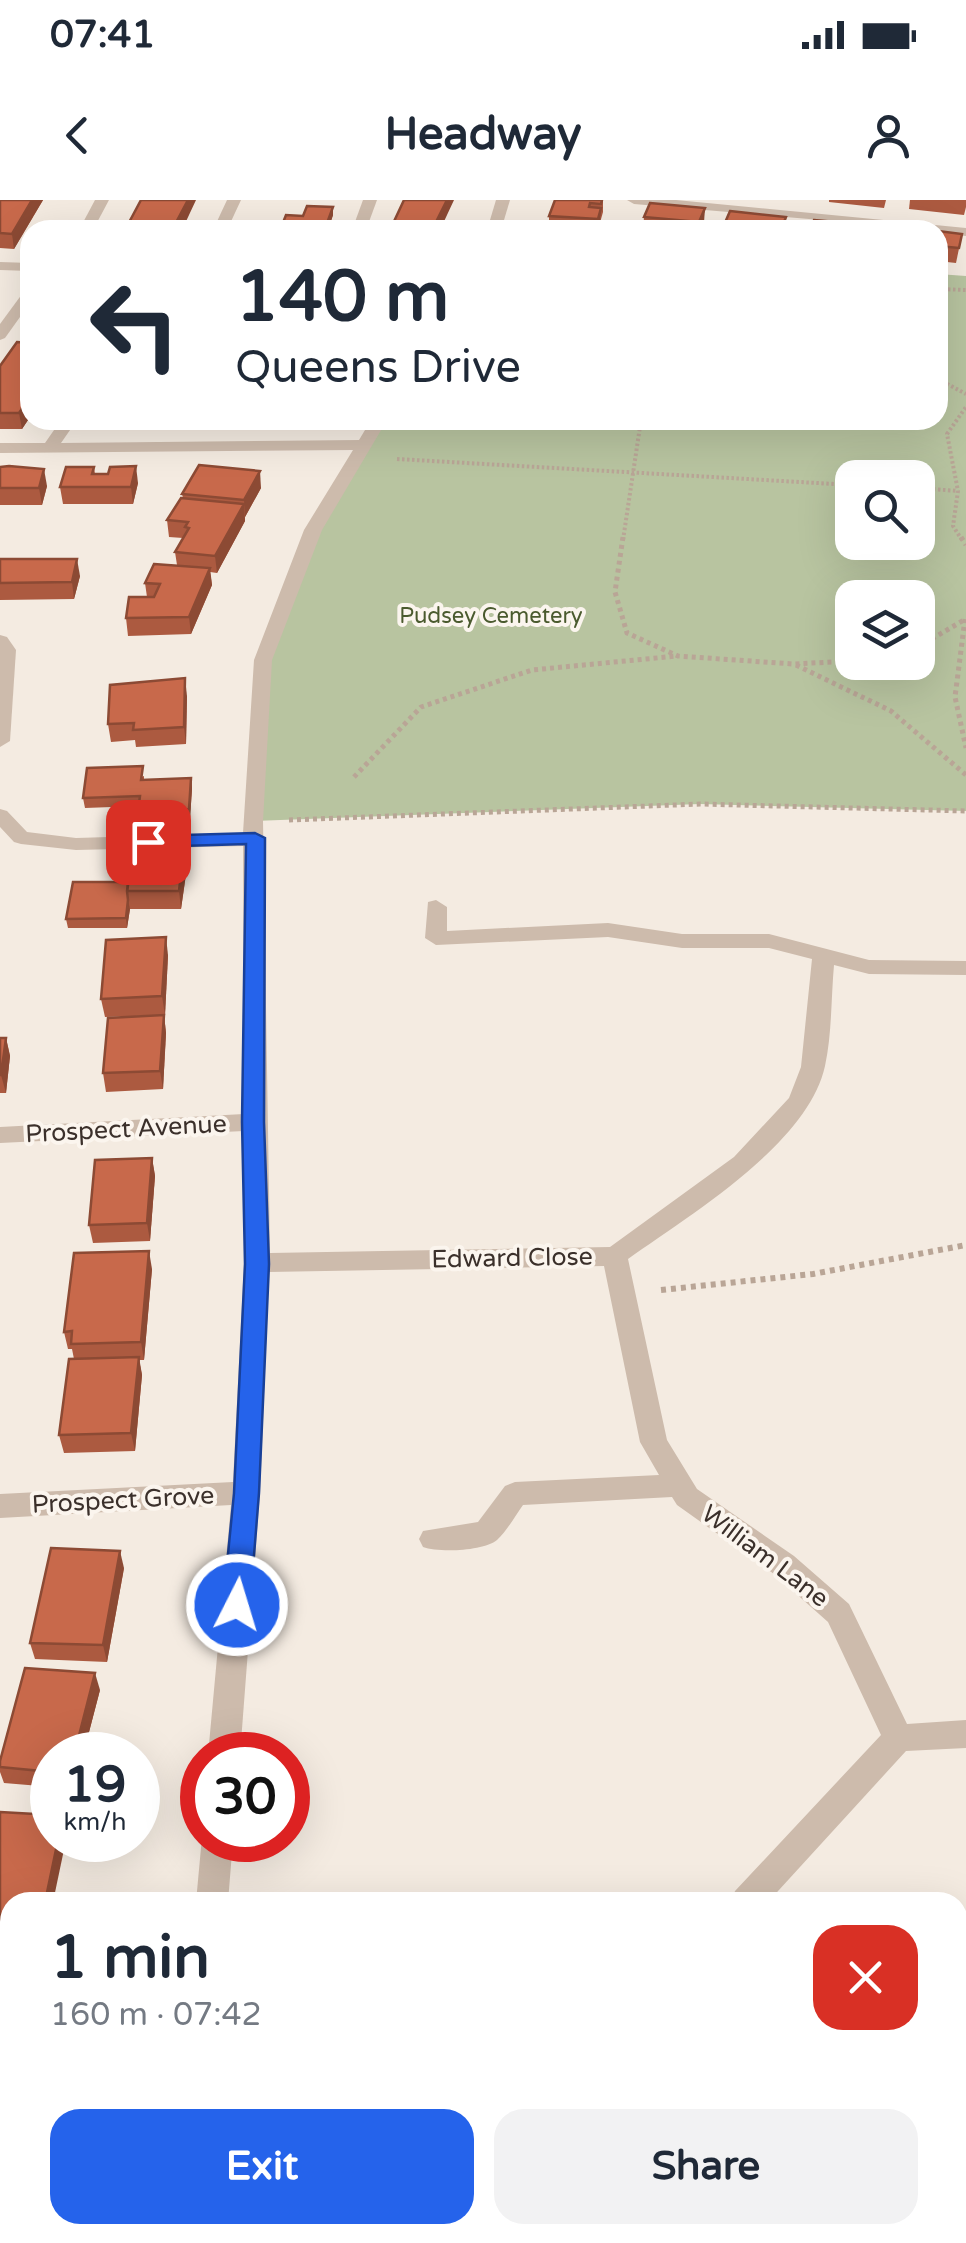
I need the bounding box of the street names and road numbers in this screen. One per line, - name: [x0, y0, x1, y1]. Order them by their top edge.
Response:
- street label: Prospect Avenue: [24, 1109, 228, 1149]
- street label: Edward Close: [431, 1242, 593, 1274]
- street label: Prospect Grove: [31, 1480, 215, 1520]
- street label: William Lane: [696, 1499, 834, 1613]

